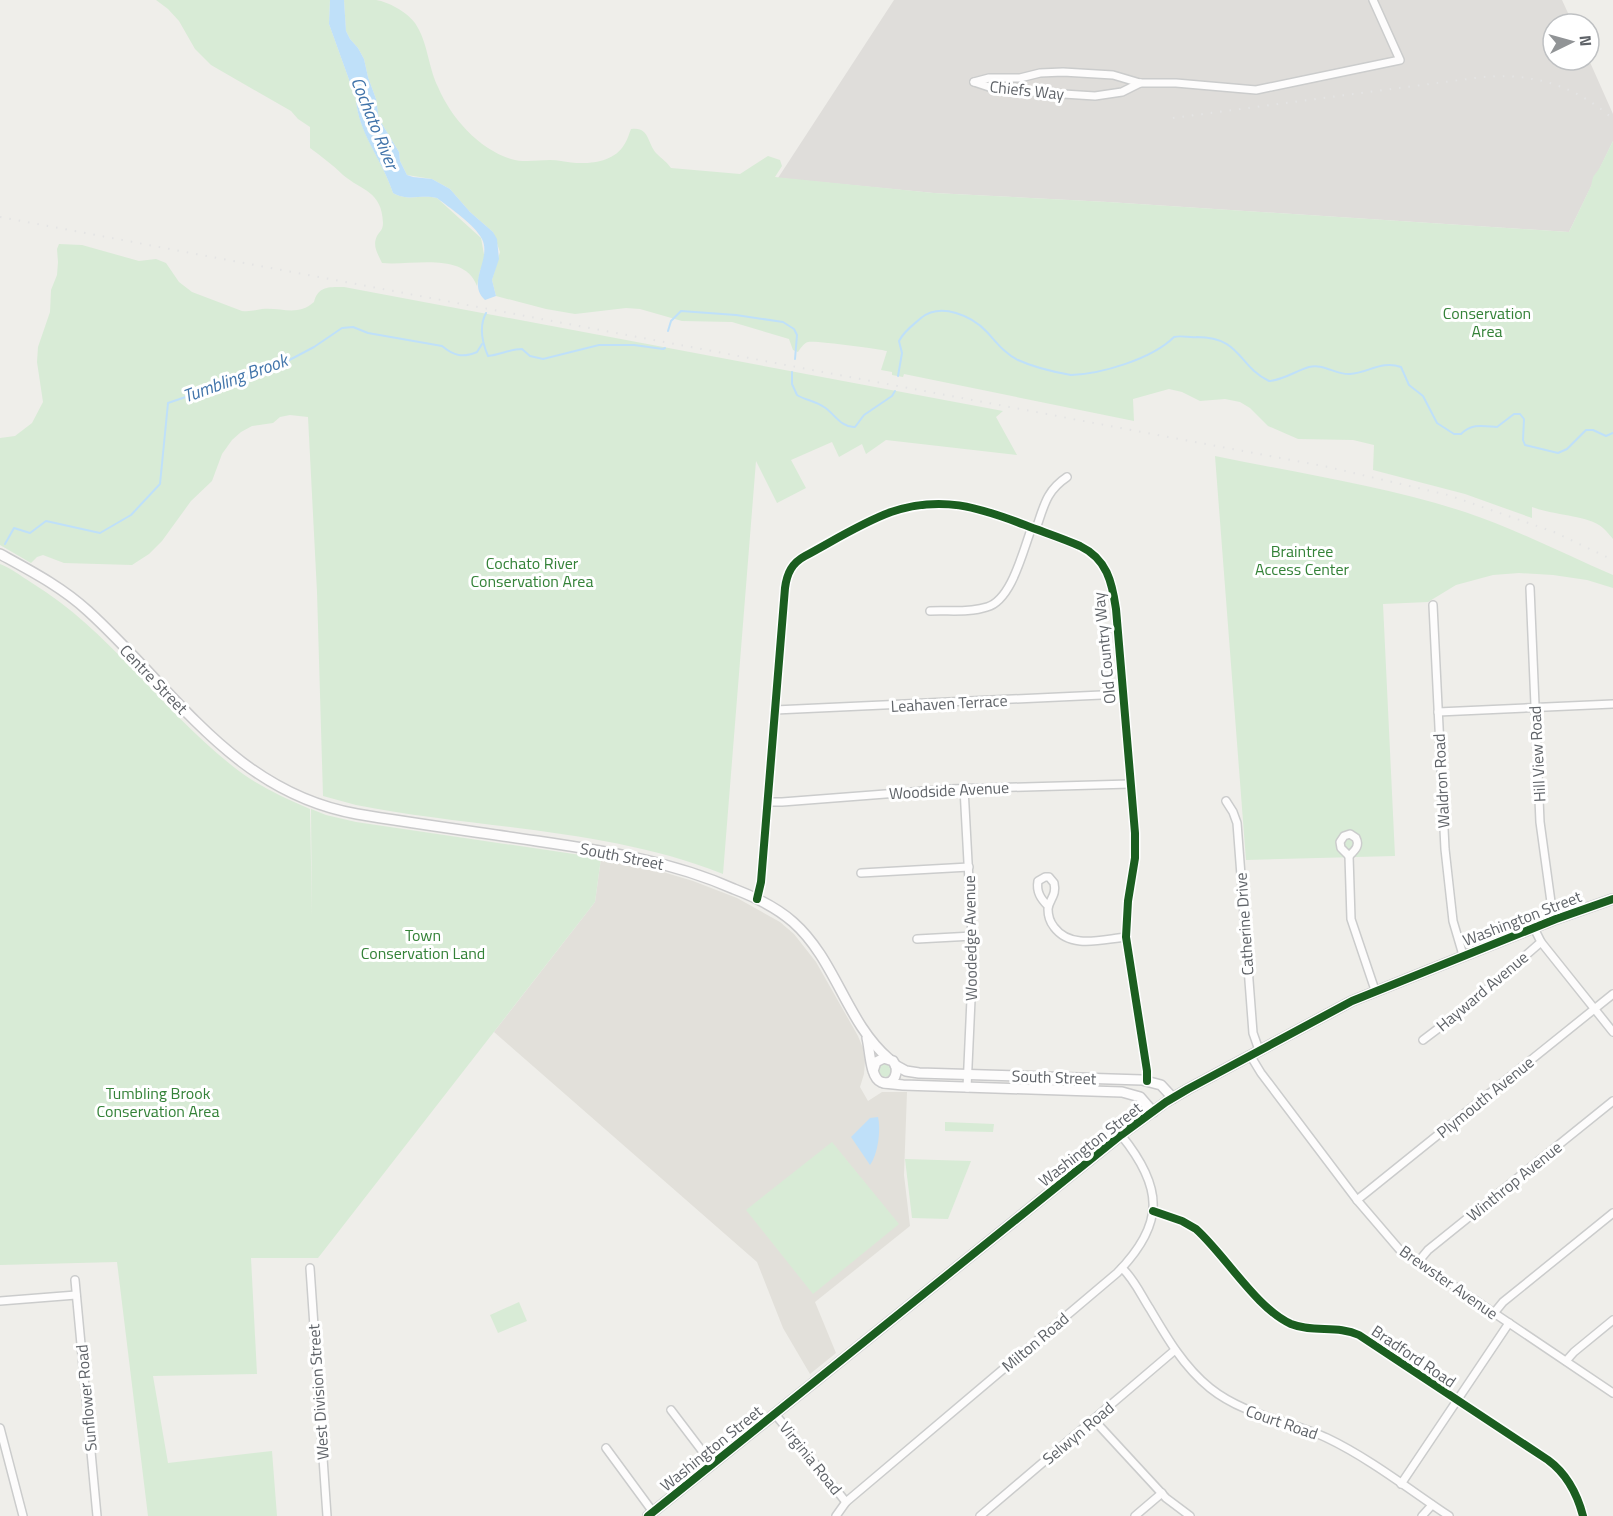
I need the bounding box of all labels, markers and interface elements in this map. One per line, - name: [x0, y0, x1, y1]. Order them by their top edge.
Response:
- north arrow: [1541, 12, 1601, 72]
- text: N: [1574, 34, 1598, 47]
- water label: Cochato River: [344, 73, 407, 175]
- street label: Chiefs Way: [989, 74, 1066, 106]
- park label: Conservation Area: [1443, 301, 1531, 343]
- water label: Tumbling Brook: [179, 346, 293, 409]
- park label: Braintree Access Center: [1255, 539, 1349, 581]
- park label: Cochato River Conservation Area: [471, 551, 593, 593]
- street label: Old Country Way: [1086, 591, 1122, 705]
- street label: Centre Street: [114, 639, 194, 720]
- street label: Leahaven Terrace: [890, 688, 1008, 718]
- street label: Hill View Road: [1522, 705, 1552, 803]
- street label: Waldron Road: [1427, 733, 1455, 829]
- street label: Woodside Avenue: [888, 775, 1010, 805]
- street label: South Street: [578, 836, 666, 876]
- street label: Catherine Drive: [1228, 872, 1260, 976]
- street label: Woodedge Avenue: [957, 875, 983, 1001]
- street label: Washington Street: [1459, 884, 1585, 952]
- park label: Town Conservation Land: [361, 923, 485, 965]
- street label: Hayward Avenue: [1431, 945, 1533, 1037]
- street label: Plymouth Avenue: [1431, 1050, 1539, 1144]
- street label: South Street: [1011, 1064, 1097, 1090]
- park label: Tumbling Brook Conservation Area: [97, 1081, 219, 1123]
- street label: Washington Street: [1033, 1096, 1147, 1192]
- street label: Winthrop Avenue: [1461, 1135, 1567, 1227]
- street label: Brewster Avenue: [1395, 1239, 1503, 1325]
- street label: Milton Road: [996, 1307, 1074, 1377]
- street label: Bradford Road: [1367, 1319, 1461, 1393]
- street label: West Division Street: [301, 1323, 335, 1461]
- street label: Sunflower Road: [69, 1344, 103, 1452]
- street label: Selwyn Road: [1037, 1396, 1119, 1470]
- street label: Court Road: [1243, 1398, 1321, 1446]
- street label: Washington Street: [655, 1399, 768, 1497]
- street label: Virginia Road: [774, 1416, 848, 1500]

